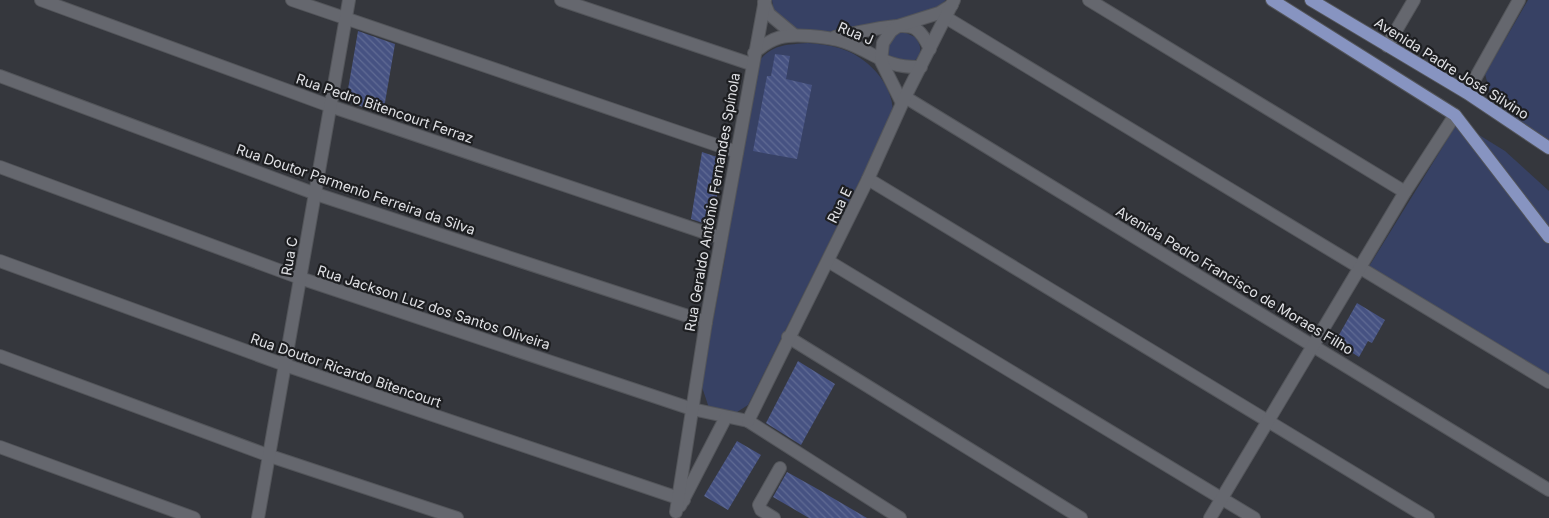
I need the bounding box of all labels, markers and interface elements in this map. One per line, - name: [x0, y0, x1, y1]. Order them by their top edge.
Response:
- street label: Avenida Padre José Silvino: [1372, 13, 1532, 123]
- street label: Rua J: [836, 18, 876, 48]
- street label: Rua Pedro Bitencourt Ferraz: [294, 70, 476, 146]
- street label: Rua Geraldo Antônio Fernandes Spínola: [681, 71, 743, 333]
- street label: Rua Doutor Parmenio Ferreira da Silva: [234, 140, 478, 238]
- street label: Rua E: [823, 184, 855, 226]
- street label: Avenida Pedro Francisco de Moraes Filho: [1113, 202, 1357, 358]
- street label: Rua C: [277, 235, 301, 277]
- street label: Rua Jackson Luz dos Santos Oliveira: [315, 261, 553, 353]
- street label: Rua Doutor Ricardo Bitencourt: [248, 329, 444, 411]

